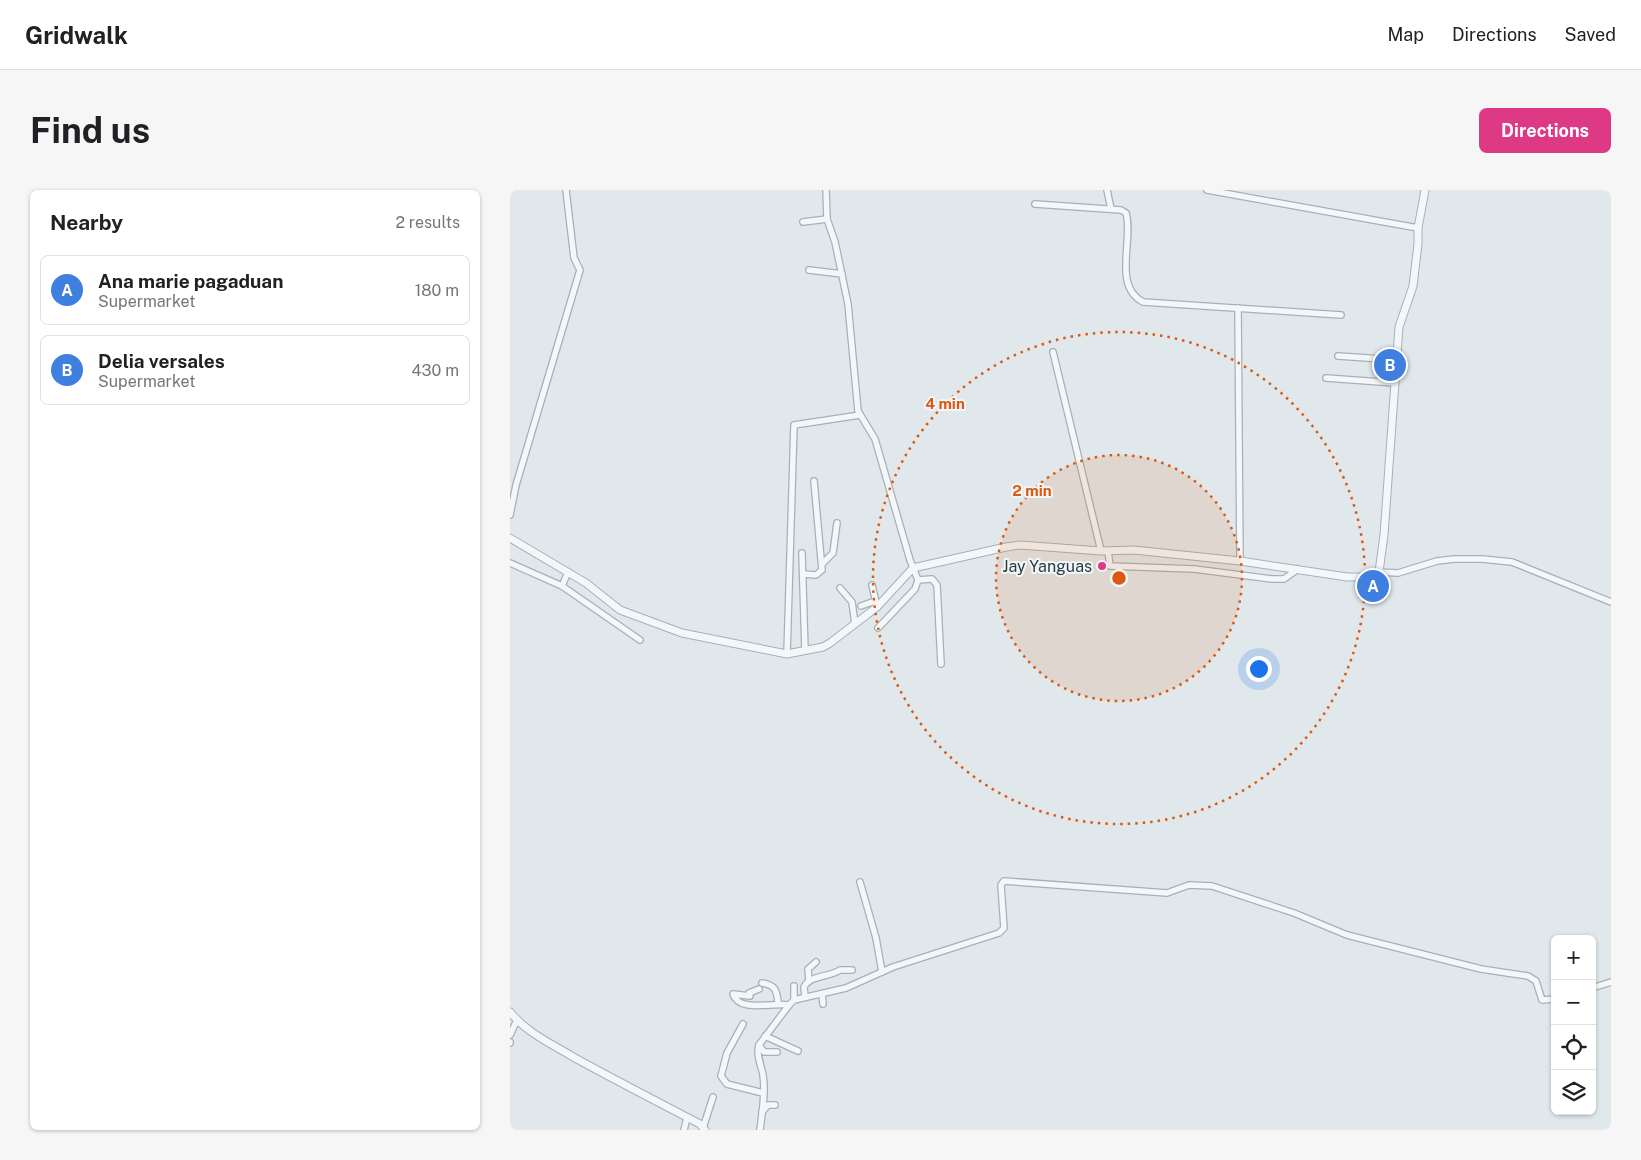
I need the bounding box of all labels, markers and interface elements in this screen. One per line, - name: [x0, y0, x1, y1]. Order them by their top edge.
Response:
- text: Gridwalk: [25, 21, 128, 49]
- text: Map: [1387, 24, 1424, 45]
- text: Directions: [1452, 24, 1537, 45]
- text: Saved: [1565, 24, 1616, 45]
- button: Directions: [1479, 108, 1611, 153]
- text: Find us: [30, 110, 150, 151]
- text: Nearby: [50, 210, 123, 235]
- text: 2 results: [395, 213, 460, 232]
- text: Ana marie pagaduan: [98, 270, 283, 292]
- text: A: [61, 281, 73, 300]
- text: 180 m: [415, 281, 459, 300]
- text: Supermarket: [98, 292, 195, 311]
- pin: B: [1374, 346, 1406, 384]
- text: Delia versales: [98, 350, 225, 372]
- text: B: [62, 361, 72, 380]
- text: 430 m: [411, 361, 459, 380]
- text: Supermarket: [98, 372, 195, 391]
- text: 4 min: [925, 395, 965, 412]
- text: 2 min: [1012, 482, 1052, 499]
- place label: Jay Yanguas: [1002, 557, 1092, 576]
- marker: Jay Yanguas: [1096, 560, 1108, 572]
- pin: A: [1357, 567, 1389, 605]
- centre of rings: [1110, 569, 1128, 587]
- your location: [1246, 656, 1272, 682]
- map controls: [1551, 935, 1596, 1115]
- button: +: [1551, 935, 1596, 980]
- button: −: [1551, 980, 1596, 1025]
- button: locate: [1551, 1025, 1596, 1070]
- button: layers: [1551, 1070, 1596, 1115]

